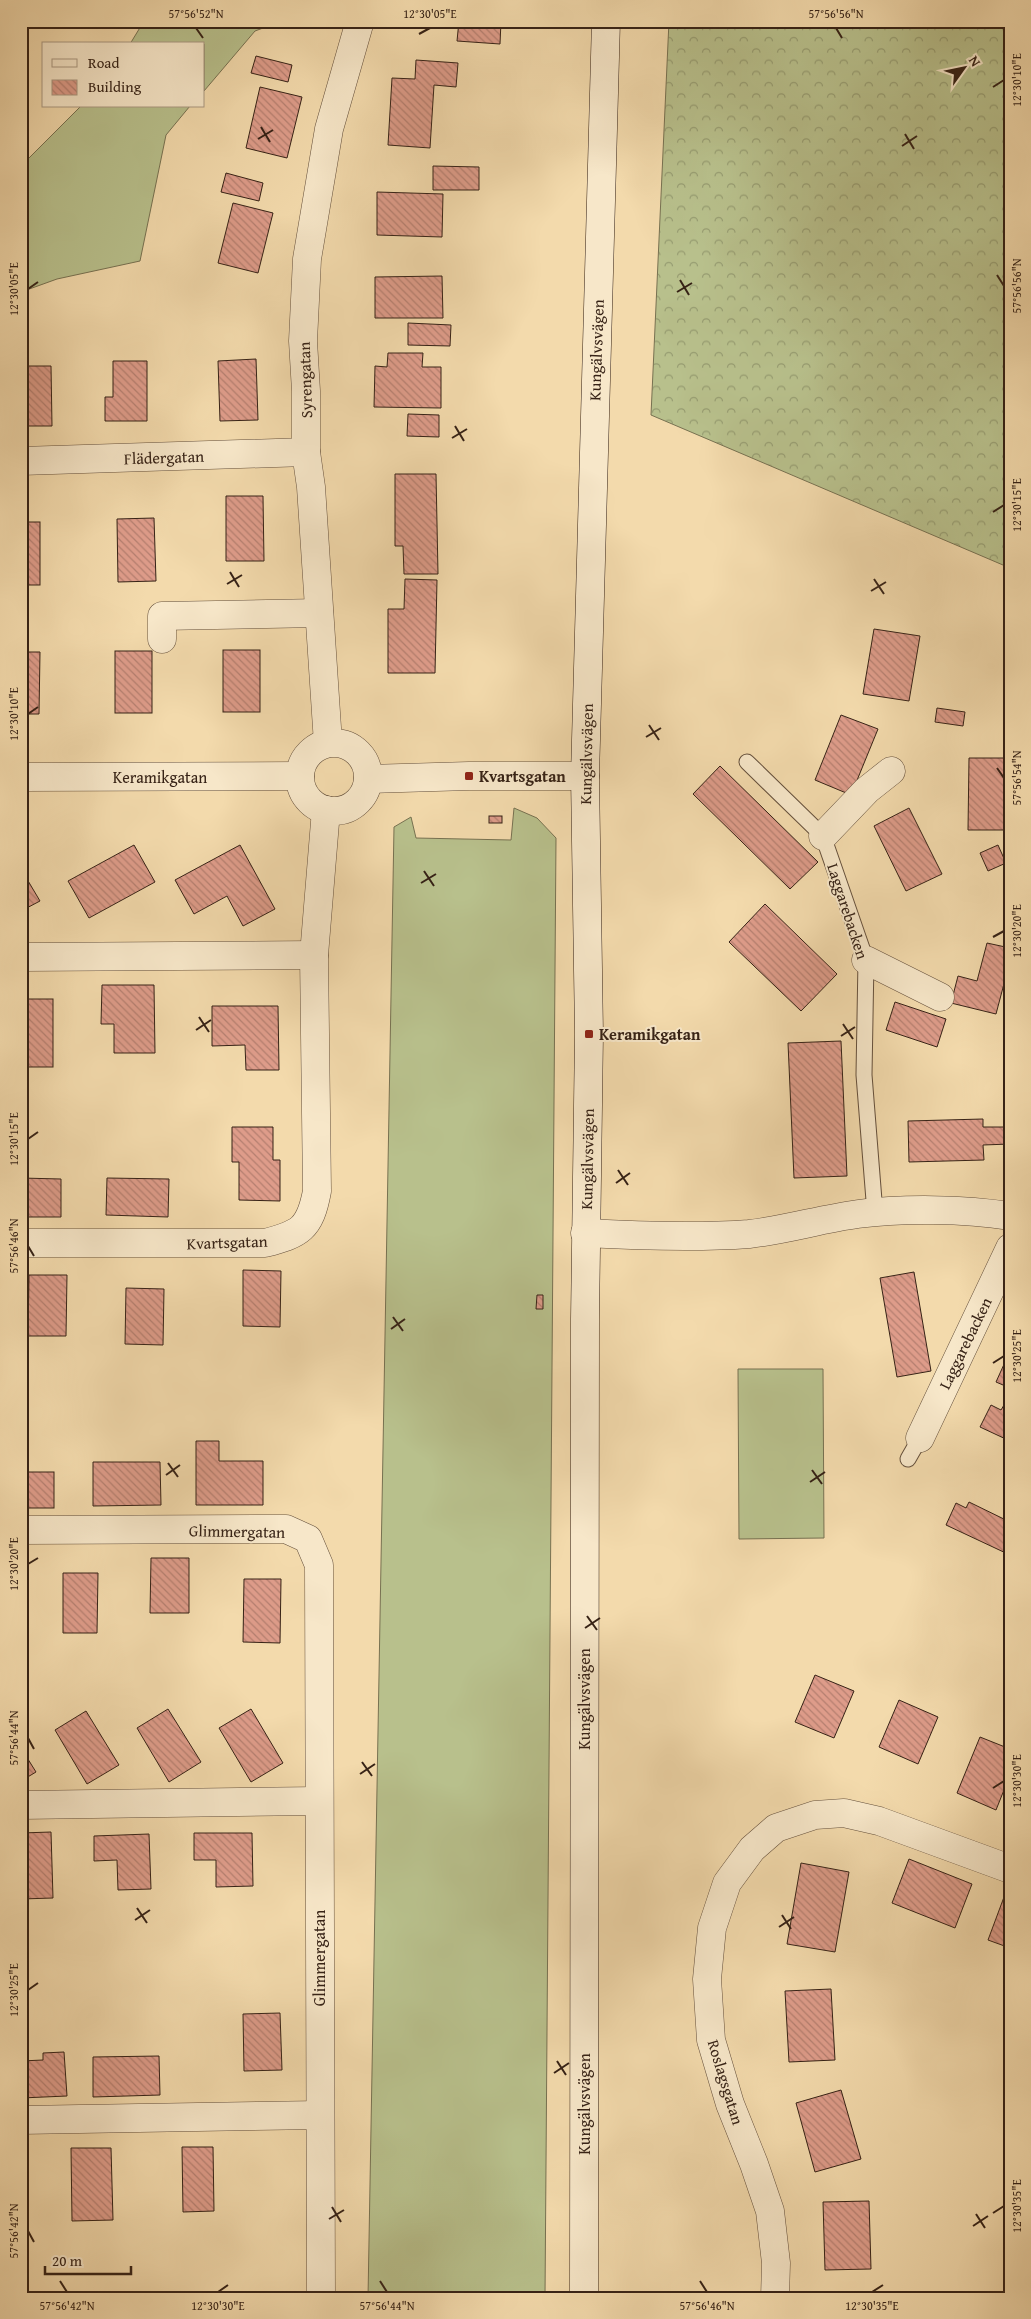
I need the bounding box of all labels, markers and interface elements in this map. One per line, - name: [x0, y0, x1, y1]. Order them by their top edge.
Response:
- text: 57°56'52"N: [168, 5, 224, 22]
- text: 12°30'05"E: [403, 5, 457, 22]
- text: 57°56'56"N: [808, 5, 864, 22]
- legend: [42, 42, 205, 108]
- north arrow: [938, 42, 988, 92]
- text: Road: [88, 52, 119, 73]
- text: N: [964, 52, 986, 71]
- text: 12°30'10"E: [1008, 53, 1025, 107]
- text: Building: [88, 76, 142, 97]
- text: 57°56'56"N: [1008, 258, 1025, 314]
- text: 12°30'05"E: [5, 262, 22, 316]
- street label: Kungälvsvägen: [582, 299, 610, 401]
- street label: Syrengatan: [292, 341, 318, 419]
- street label: Flädergatan: [123, 444, 205, 470]
- text: 12°30'15"E: [1008, 478, 1025, 532]
- text: 12°30'10"E: [5, 687, 22, 741]
- street label: Kungälvsvägen: [573, 703, 599, 805]
- text: 57°56'54"N: [1008, 750, 1025, 806]
- place label: Kvartsgatan: [479, 764, 566, 788]
- street label: Keramikgatan: [113, 765, 207, 789]
- marker: Kvartsgatan: [463, 770, 475, 782]
- street label: Laggarebacken: [821, 860, 875, 962]
- text: 12°30'20"E: [1008, 904, 1025, 958]
- place label: Keramikgatan: [599, 1022, 701, 1046]
- marker: Keramikgatan: [583, 1028, 595, 1040]
- street label: Kungälvsvägen: [574, 1108, 600, 1210]
- text: 12°30'15"E: [5, 1112, 22, 1166]
- text: 57°56'46"N: [5, 1218, 22, 1274]
- street label: Kvartsgatan: [186, 1229, 268, 1255]
- street label: Laggarebacken: [932, 1293, 998, 1393]
- text: 12°30'25"E: [1008, 1329, 1025, 1383]
- street label: Glimmergatan: [189, 1518, 285, 1544]
- text: 12°30'20"E: [5, 1537, 22, 1591]
- street label: Kungälvsvägen: [572, 1648, 596, 1750]
- text: 57°56'44"N: [5, 1710, 22, 1766]
- text: 12°30'30"E: [1008, 1754, 1025, 1808]
- street label: Glimmergatan: [307, 1910, 331, 2006]
- text: 12°30'25"E: [5, 1963, 22, 2017]
- street label: Roslagsgatan: [702, 2037, 750, 2128]
- street label: Kungälvsvägen: [572, 2053, 596, 2155]
- text: 12°30'35"E: [1008, 2179, 1025, 2233]
- text: 57°56'42"N: [5, 2203, 22, 2259]
- scale bar: [45, 2244, 131, 2276]
- text: 20 m: [52, 2250, 83, 2271]
- text: 57°56'42"N: [39, 2297, 95, 2314]
- text: 12°30'30"E: [191, 2297, 245, 2314]
- text: 57°56'44"N: [359, 2297, 415, 2314]
- text: 57°56'46"N: [679, 2297, 735, 2314]
- text: 12°30'35"E: [845, 2297, 899, 2314]

